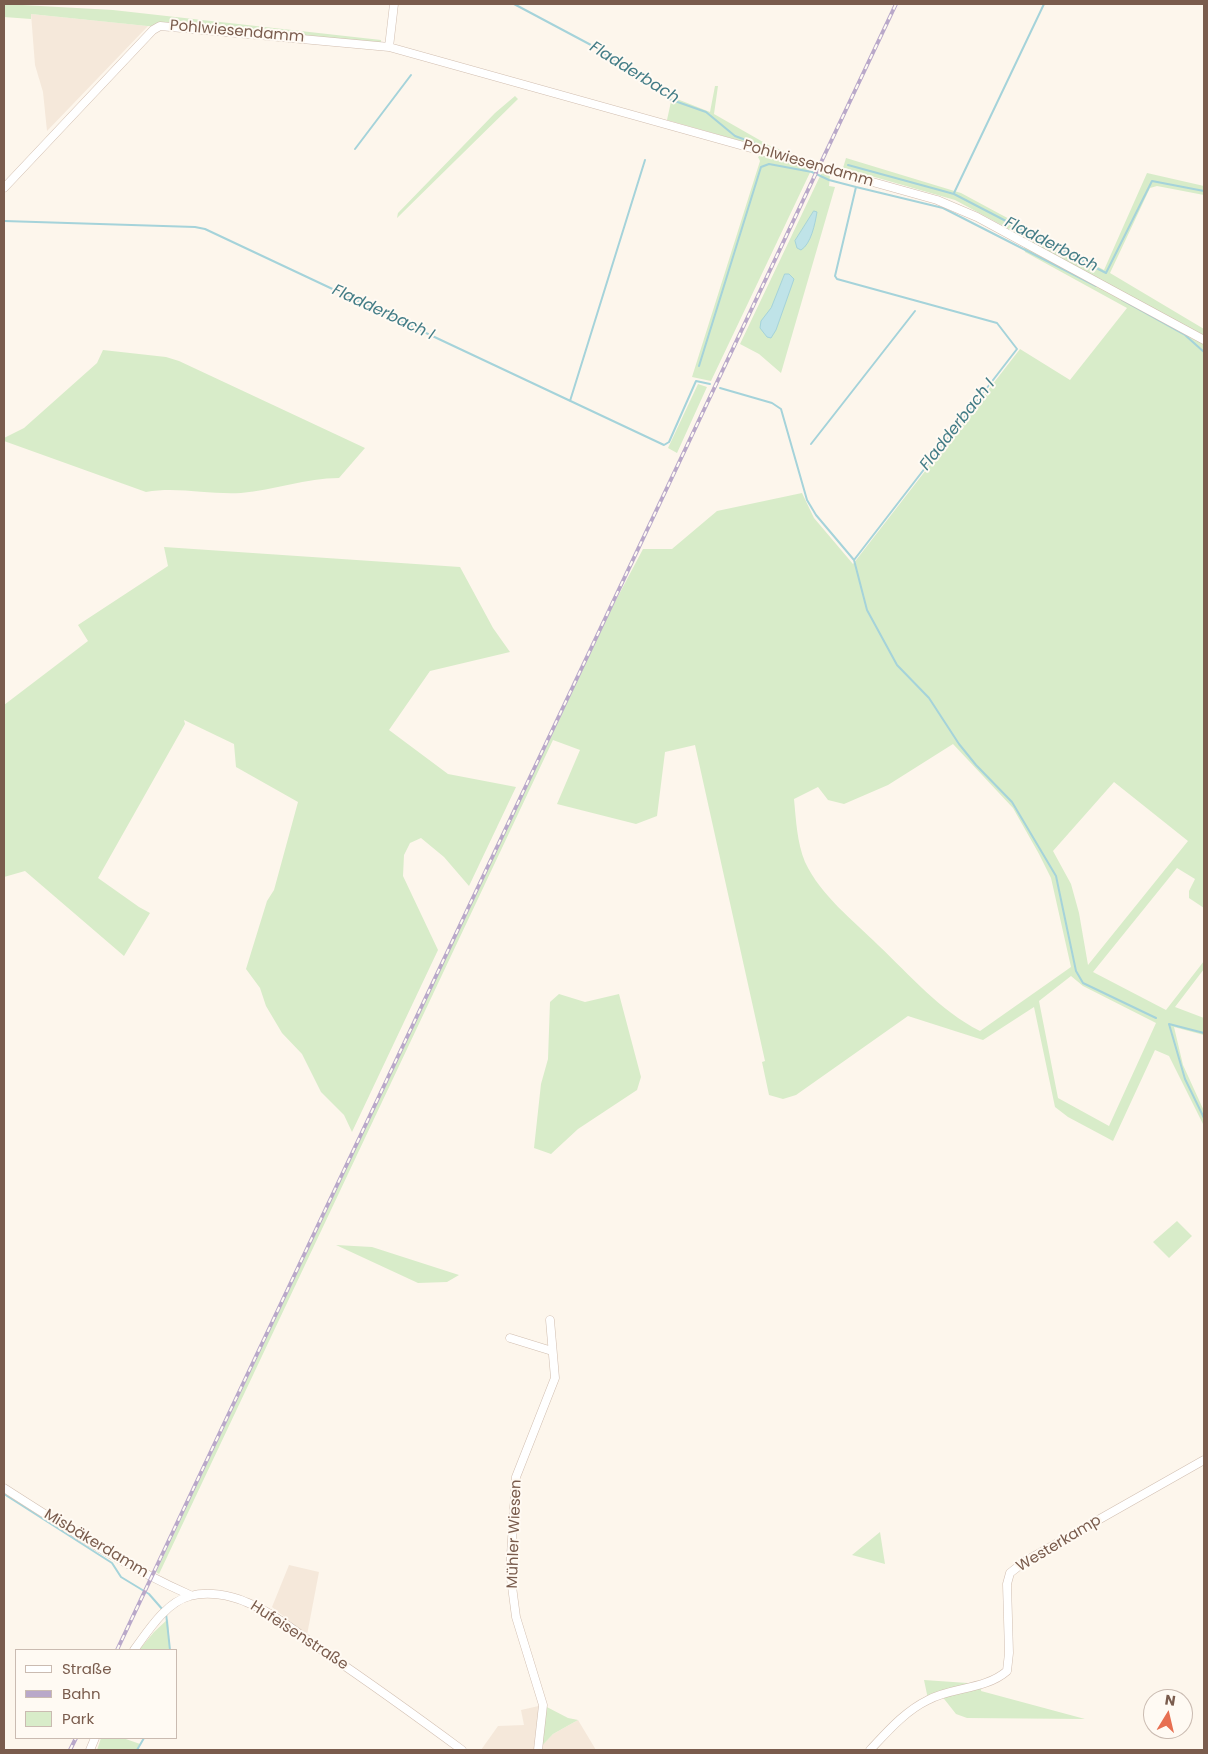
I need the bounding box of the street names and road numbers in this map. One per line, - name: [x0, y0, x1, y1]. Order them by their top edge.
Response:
- street label: Pohlwiesendamm: [169, 17, 305, 47]
- street label: Pohlwiesendamm: [741, 137, 875, 191]
- street label: Mühler Wiesen: [504, 1479, 526, 1589]
- street label: Misbäkerdamm: [41, 1506, 151, 1582]
- street label: Westerkamp: [1013, 1512, 1105, 1576]
- street label: Hufeisenstraße: [247, 1598, 351, 1674]

